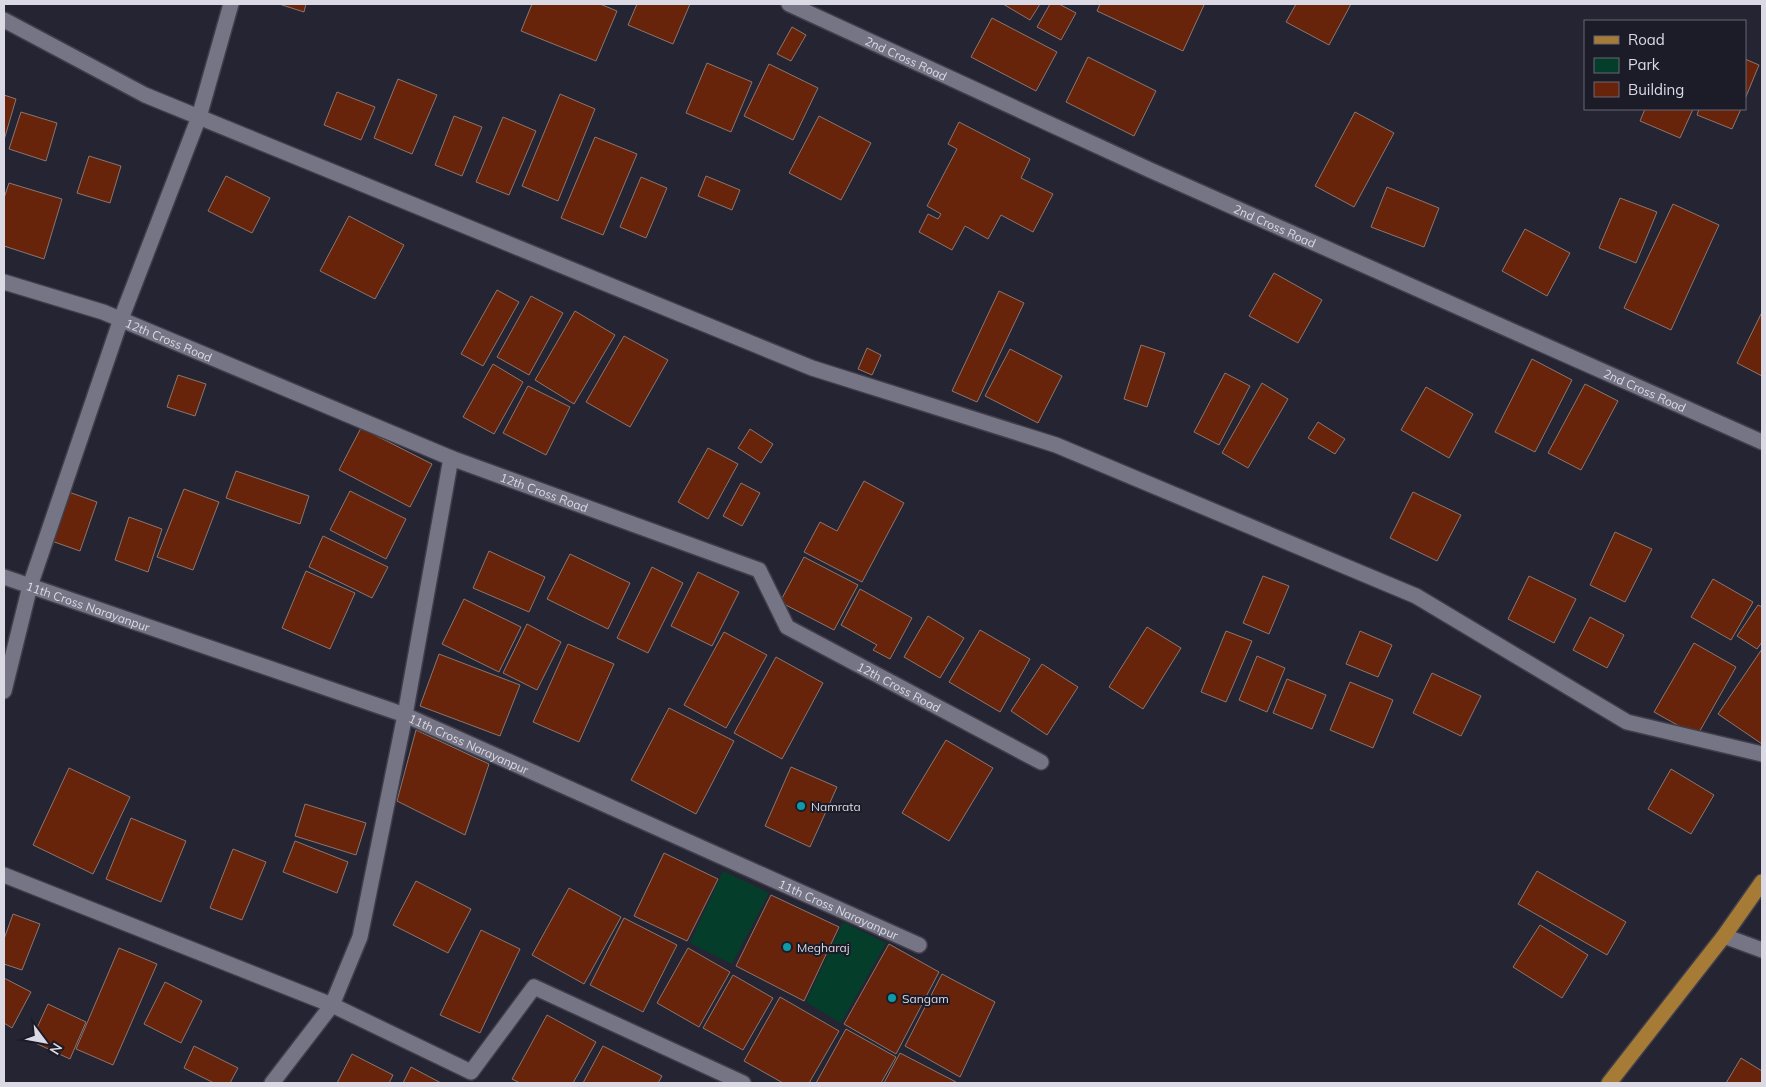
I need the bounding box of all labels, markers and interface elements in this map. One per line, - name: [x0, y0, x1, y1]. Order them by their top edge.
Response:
- legend: [1584, 20, 1746, 110]
- text: Road: [1628, 30, 1665, 49]
- street label: 2nd Cross Road: [863, 33, 950, 83]
- text: Park: [1628, 55, 1660, 74]
- text: Building: [1628, 80, 1684, 99]
- street label: 2nd Cross Road: [1231, 201, 1318, 250]
- street label: 12th Cross Road: [123, 315, 215, 365]
- street label: 2nd Cross Road: [1602, 365, 1688, 415]
- street label: 12th Cross Road: [498, 469, 590, 515]
- street label: 11th Cross Narayanpur: [24, 578, 153, 634]
- street label: 12th Cross Road: [855, 658, 944, 715]
- street label: 11th Cross Narayanpur: [407, 710, 532, 777]
- place label: Namrata: [811, 799, 861, 814]
- marker: Namrata: [795, 800, 807, 812]
- street label: 11th Cross Narayanpur: [776, 876, 901, 943]
- place label: Megharaj: [797, 940, 850, 955]
- marker: Megharaj: [781, 941, 793, 953]
- place label: Sangam: [902, 991, 949, 1006]
- marker: Sangam: [886, 992, 898, 1004]
- north arrow: [20, 1017, 70, 1067]
- text: N: [46, 1040, 66, 1058]

